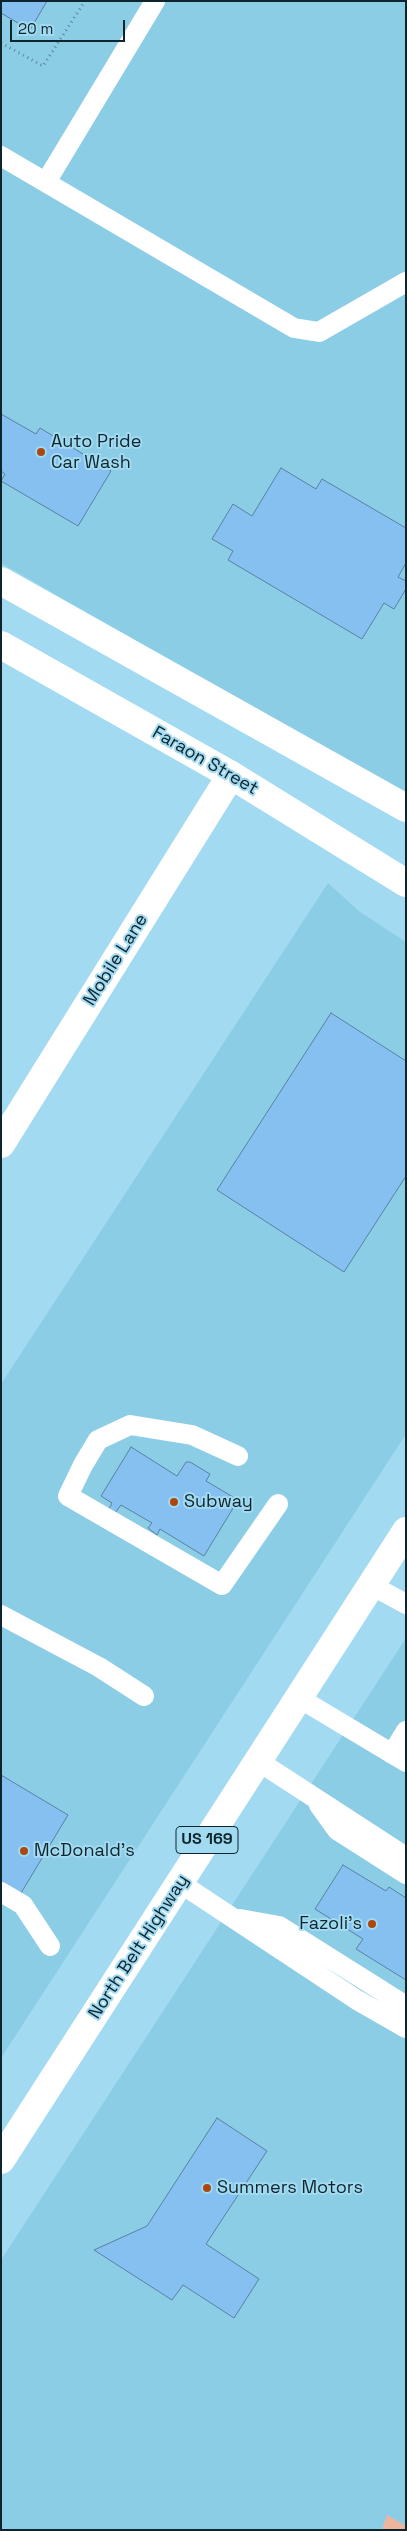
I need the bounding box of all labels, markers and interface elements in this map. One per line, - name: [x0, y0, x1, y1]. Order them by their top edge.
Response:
- scale bar: [12, 10, 128, 42]
- text: 20 m: [18, 19, 53, 38]
- place label: Auto Pride Car Wash: [51, 431, 141, 474]
- marker: Auto Pride Car Wash: [35, 446, 47, 458]
- street label: Faraon Street: [148, 722, 262, 800]
- street label: Mobile Lane: [79, 910, 153, 1010]
- place label: Subway: [184, 1491, 253, 1513]
- marker: Subway: [168, 1496, 180, 1508]
- road number: US 169: [176, 1826, 238, 1854]
- place label: McDonald's: [34, 1840, 135, 1862]
- marker: McDonald's: [18, 1845, 30, 1857]
- street label: North Belt Highway: [84, 1871, 194, 2023]
- place label: Fazoli's: [299, 1913, 362, 1935]
- marker: Fazoli's: [366, 1918, 378, 1930]
- place label: Summers Motors: [217, 2177, 363, 2199]
- marker: Summers Motors: [201, 2182, 213, 2194]

